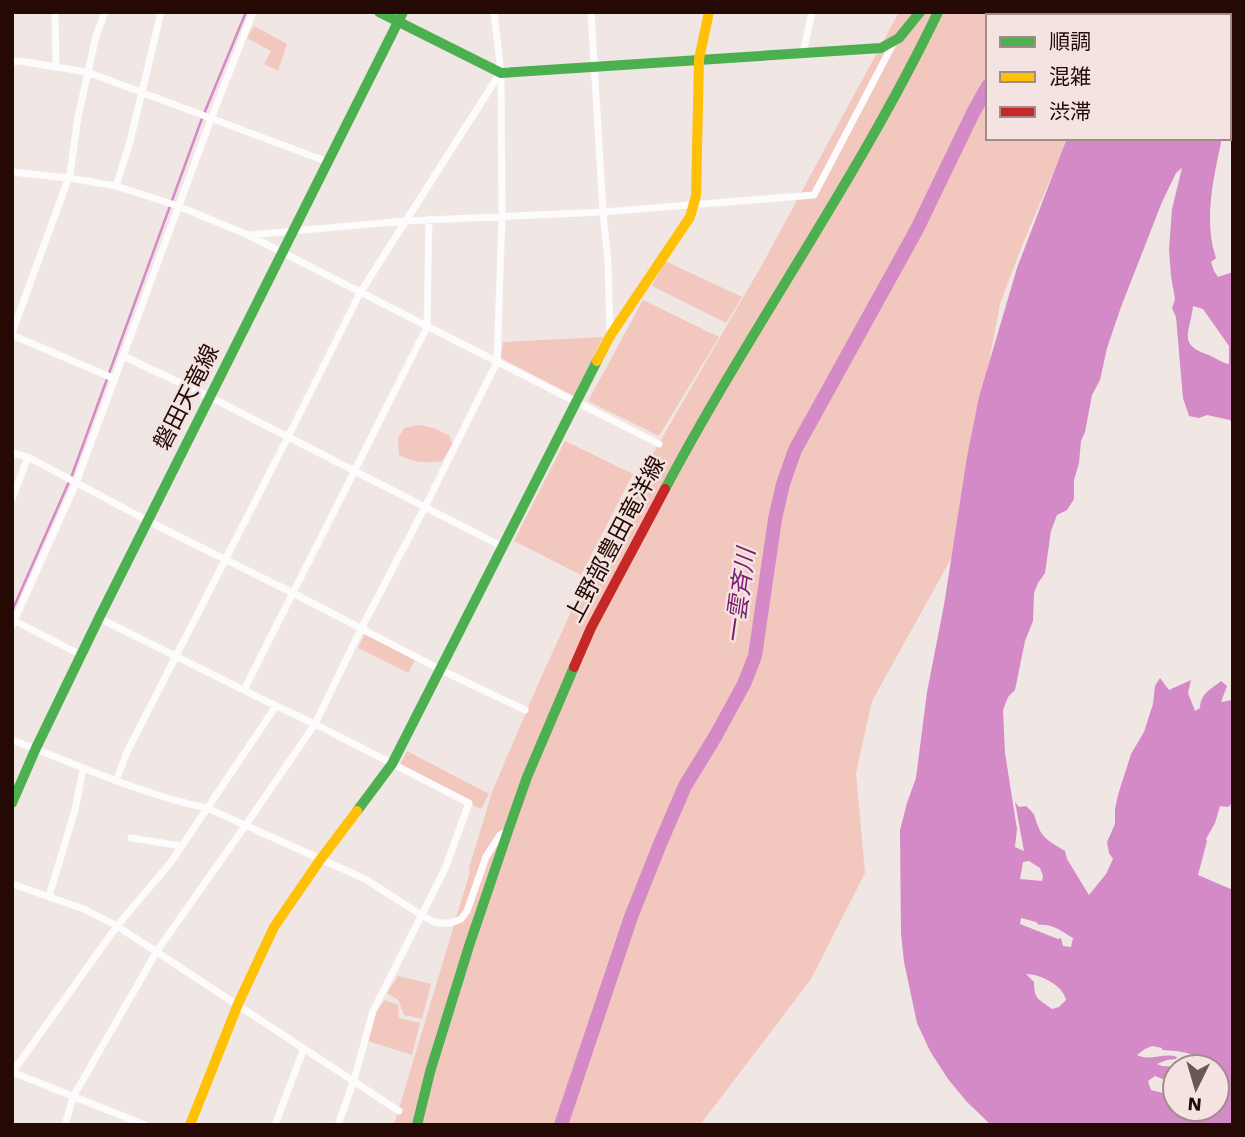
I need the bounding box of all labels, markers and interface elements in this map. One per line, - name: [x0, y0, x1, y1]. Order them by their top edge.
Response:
- legend: [986, 14, 1231, 140]
- text: 順調: [1049, 29, 1091, 54]
- text: 混雑: [1049, 64, 1091, 89]
- text: 渋滞: [1049, 99, 1091, 124]
- street label: 磐田天竜線: [148, 340, 225, 455]
- street label: 上野部豊田竜洋線: [560, 452, 671, 627]
- water label: 一雲斉川: [719, 544, 761, 645]
- north arrow: [1161, 1053, 1231, 1123]
- text: N: [1187, 1092, 1203, 1117]

